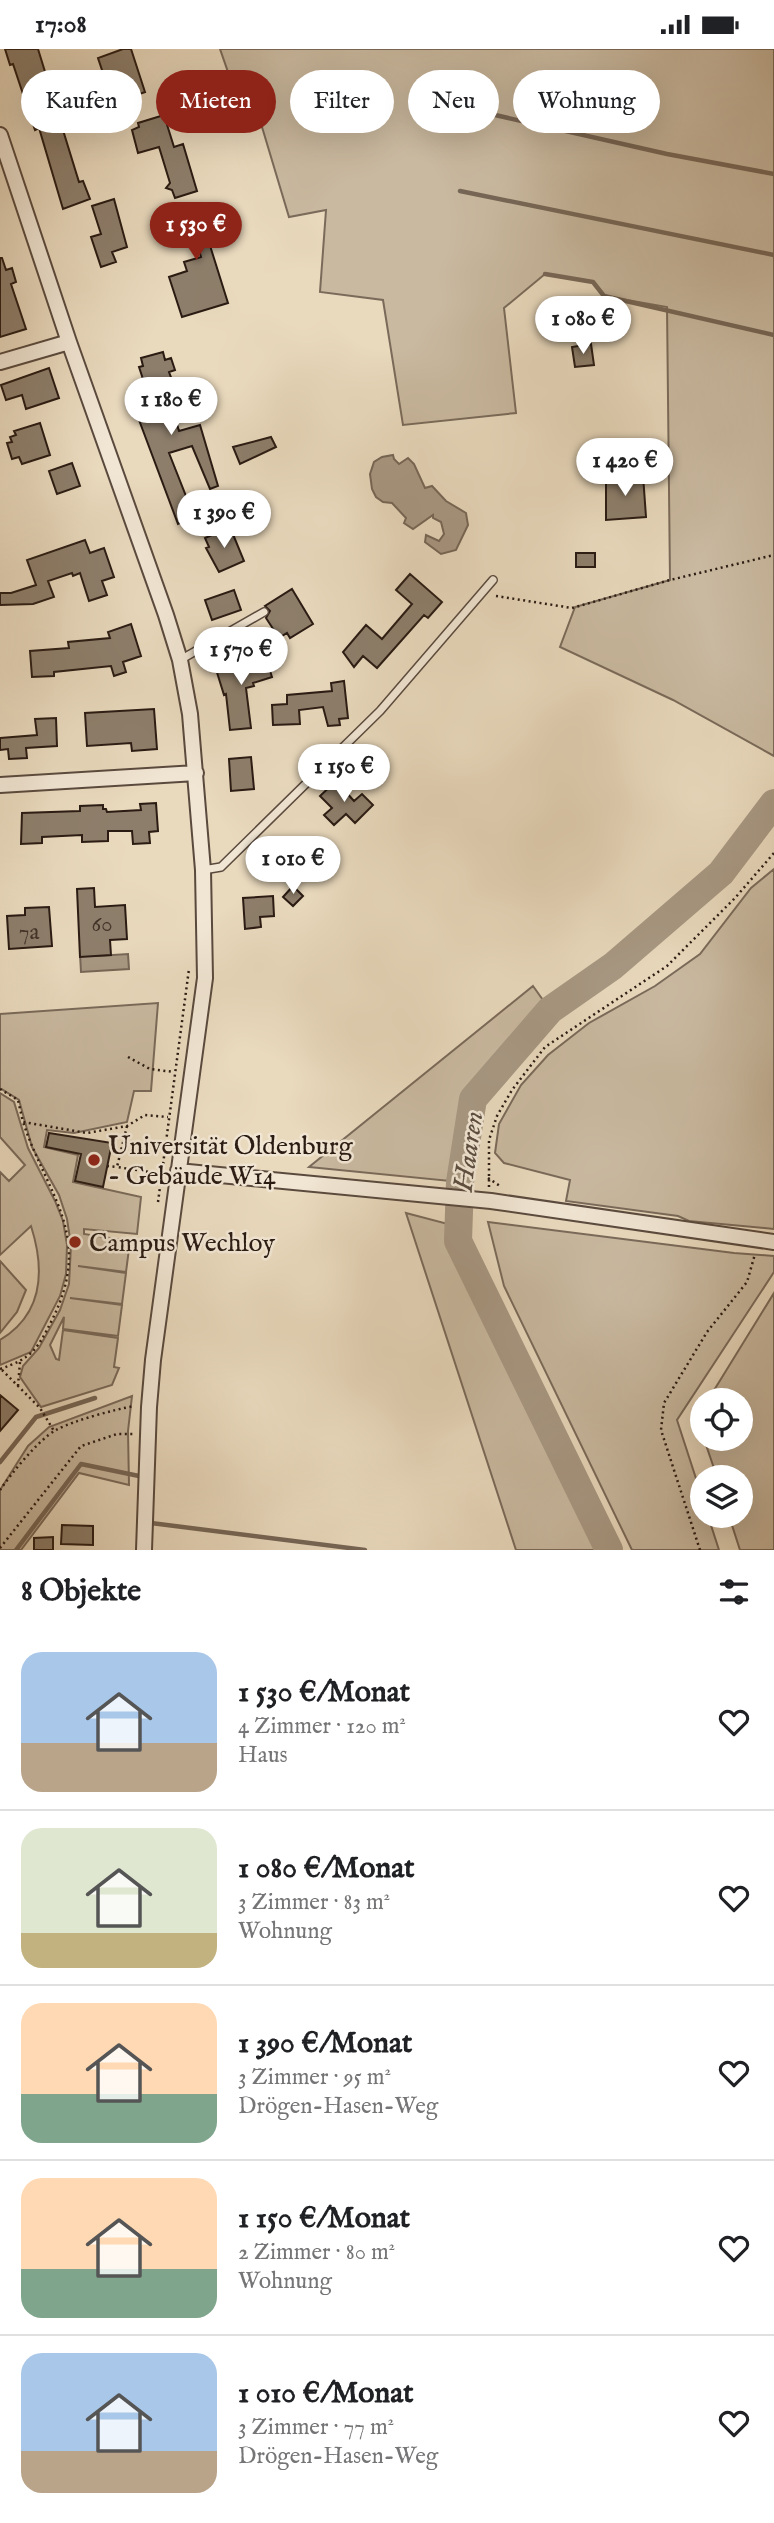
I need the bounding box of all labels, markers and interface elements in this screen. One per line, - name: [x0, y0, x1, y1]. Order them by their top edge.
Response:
- text: 17:08: [35, 8, 87, 41]
- chip: Kaufen: [21, 70, 142, 133]
- chip: Mieten: [156, 70, 276, 133]
- chip: Filter: [290, 70, 394, 133]
- chip: Neu: [408, 70, 499, 133]
- chip: Wohnung: [513, 70, 660, 133]
- pin: 1 530 €: [131, 203, 261, 262]
- text: 1 530 €: [166, 210, 226, 239]
- pin: 1 080 €: [518, 296, 648, 356]
- text: 1 080 €: [551, 304, 615, 333]
- pin: 1 180 €: [106, 377, 236, 437]
- text: 1 180 €: [141, 385, 201, 414]
- pin: 1 420 €: [560, 439, 690, 498]
- text: 1 420 €: [592, 446, 658, 475]
- pin: 1 390 €: [159, 491, 289, 550]
- text: 1 390 €: [193, 498, 255, 527]
- pin: 1 570 €: [176, 627, 306, 687]
- text: 1 570 €: [210, 635, 272, 664]
- pin: 1 150 €: [279, 745, 409, 804]
- text: 1 150 €: [314, 752, 374, 781]
- pin: 1 010 €: [228, 837, 358, 896]
- text: 1 010 €: [262, 844, 325, 873]
- house number: 60: [91, 910, 113, 939]
- house number: 7a: [19, 918, 39, 947]
- water label: Haaren: [446, 1109, 492, 1195]
- place label: Universität Oldenburg - Gebäude W14: [108, 1130, 354, 1193]
- marker: Universität Oldenburg - Gebäude W14: [86, 1152, 102, 1168]
- place label: Campus Wechloy: [89, 1227, 275, 1260]
- marker: Campus Wechloy: [67, 1234, 83, 1250]
- map controls: [690, 1388, 753, 1528]
- button: locate: [690, 1388, 753, 1451]
- button: layers: [690, 1465, 753, 1528]
- text: 8 Objekte: [21, 1573, 141, 1611]
- icon: filters: [715, 1573, 753, 1611]
- text: 1 530 €/Monat: [238, 1674, 410, 1712]
- icon: home: [77, 1680, 161, 1764]
- icon: heart: [715, 1703, 753, 1741]
- text: 4 Zimmer · 120 m²: [238, 1712, 406, 1741]
- text: Haus: [238, 1741, 288, 1770]
- text: 1 080 €/Monat: [238, 1850, 415, 1888]
- icon: home: [77, 1856, 161, 1940]
- icon: heart: [715, 1879, 753, 1917]
- text: 3 Zimmer · 83 m²: [238, 1888, 390, 1917]
- text: Wohnung: [238, 1917, 332, 1946]
- text: 1 390 €/Monat: [238, 2025, 412, 2063]
- icon: home: [77, 2031, 161, 2115]
- icon: heart: [715, 2054, 753, 2092]
- text: 3 Zimmer · 95 m²: [238, 2063, 391, 2092]
- text: Drögen-Hasen-Weg: [238, 2092, 438, 2121]
- text: 1 150 €/Monat: [238, 2200, 410, 2238]
- icon: home: [77, 2206, 161, 2290]
- icon: heart: [715, 2229, 753, 2267]
- text: 2 Zimmer · 80 m²: [238, 2238, 395, 2267]
- text: Wohnung: [238, 2267, 332, 2296]
- text: 1 010 €/Monat: [238, 2375, 414, 2413]
- icon: home: [77, 2381, 161, 2465]
- icon: heart: [715, 2404, 753, 2442]
- text: 3 Zimmer · 77 m²: [238, 2413, 394, 2442]
- text: Drögen-Hasen-Weg: [238, 2442, 438, 2471]

